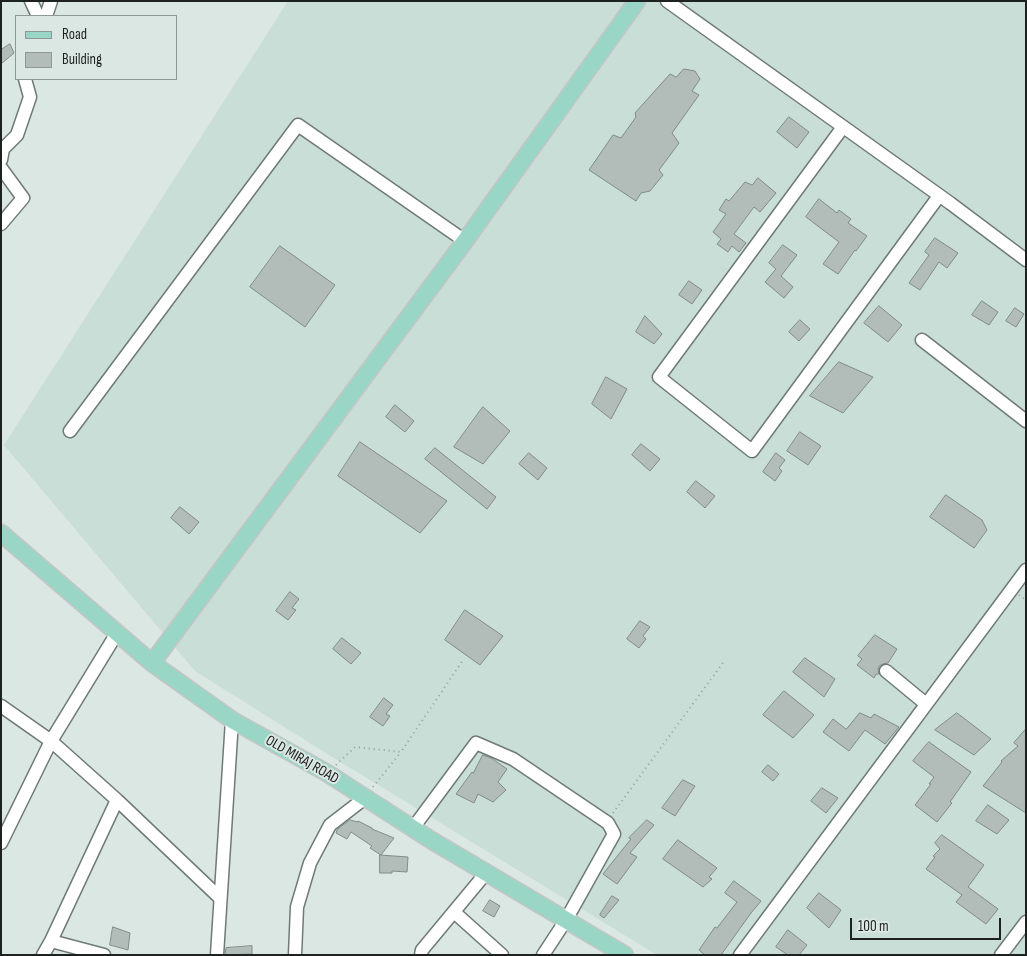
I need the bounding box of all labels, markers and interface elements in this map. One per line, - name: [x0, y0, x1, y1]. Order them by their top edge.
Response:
- legend: [15, 15, 178, 80]
- text: Road: [62, 25, 87, 44]
- text: Building: [62, 50, 102, 69]
- street label: OLD MIRAJ ROAD: [262, 732, 342, 788]
- scale bar: [852, 908, 1003, 940]
- text: 100 m: [858, 917, 889, 936]

